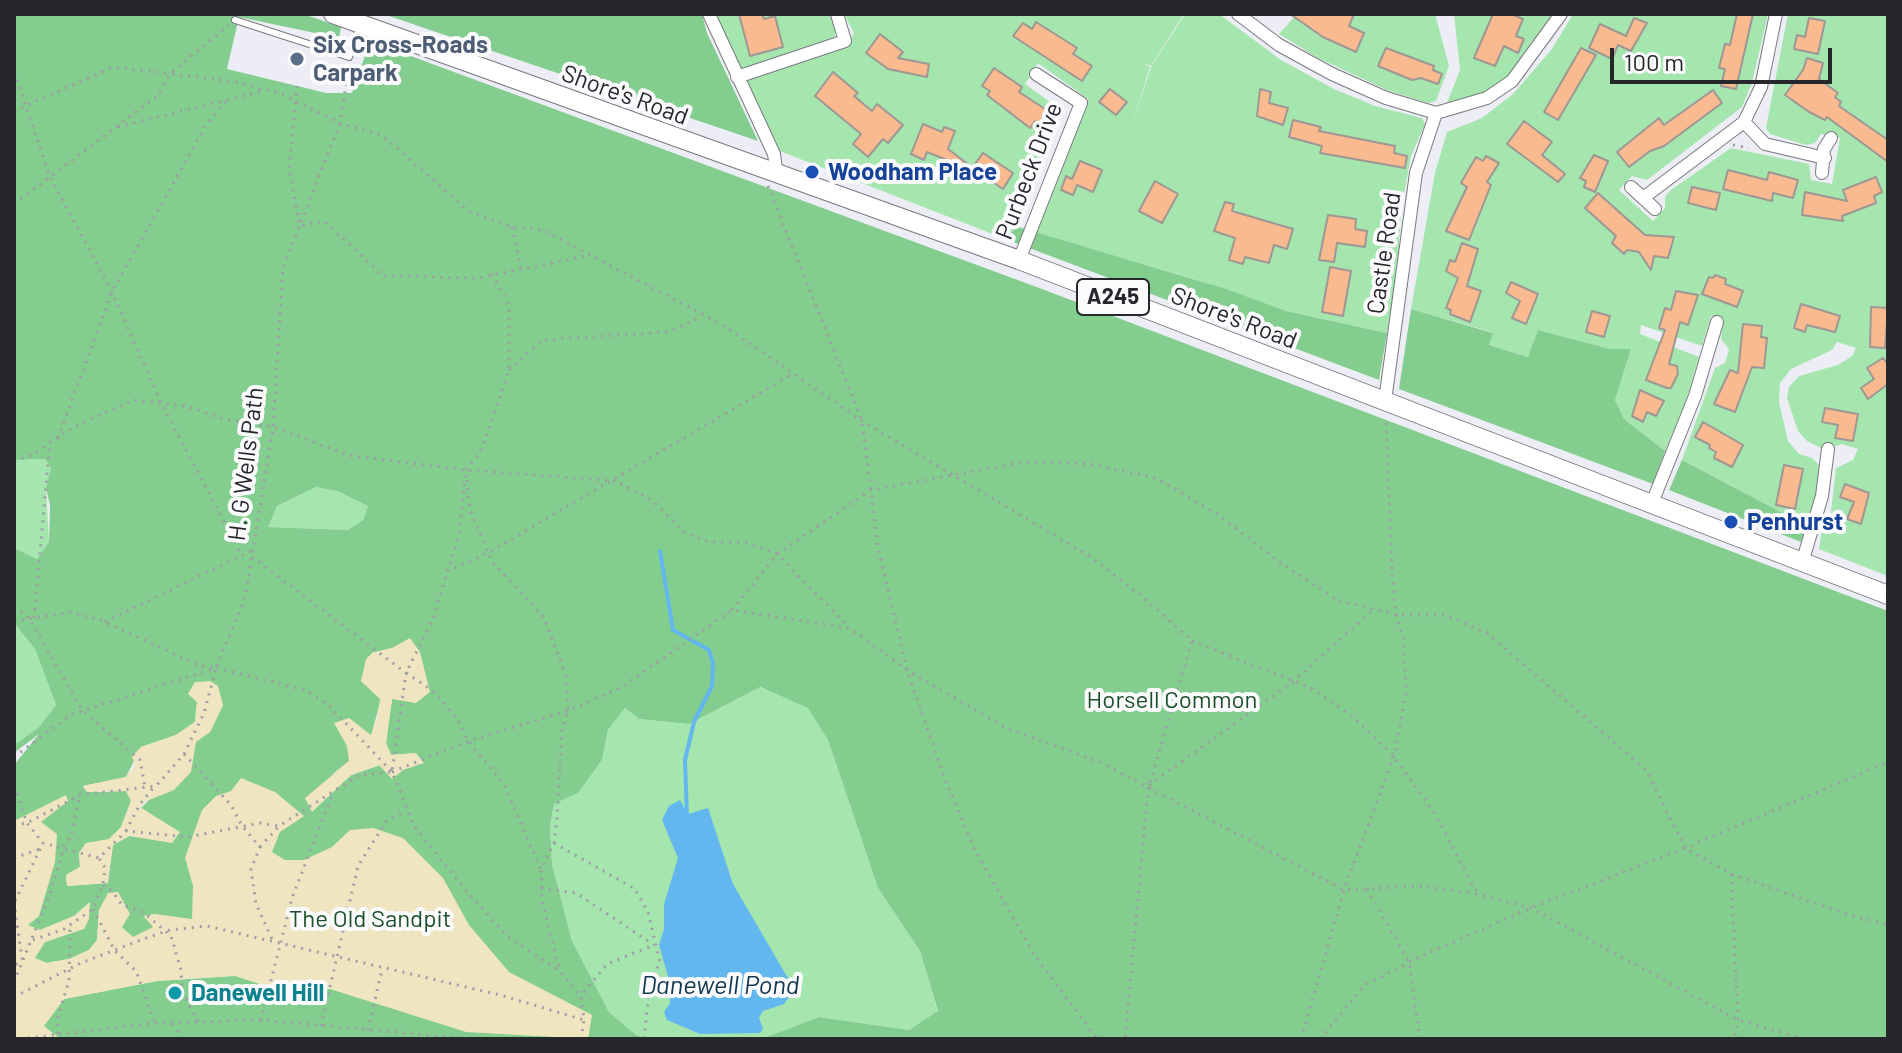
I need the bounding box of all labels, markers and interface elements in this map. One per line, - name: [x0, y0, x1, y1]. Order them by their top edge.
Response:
- place label: Six Cross-Roads Carpark: [313, 31, 488, 87]
- scale bar: [1614, 32, 1836, 82]
- text: 100 m: [1624, 47, 1684, 76]
- marker: Six Cross-Roads Carpark: [288, 50, 306, 68]
- street label: Shore's Road: [558, 59, 692, 131]
- street label: Purbeck Drive: [990, 98, 1068, 244]
- place label: Woodham Place: [828, 158, 997, 186]
- marker: Woodham Place: [803, 163, 821, 181]
- street label: Castle Road: [1361, 190, 1407, 316]
- road number: A245: [1077, 279, 1149, 315]
- street label: Shore's Road: [1167, 281, 1301, 355]
- street label: H. G Wells Path: [222, 385, 270, 543]
- place label: Penhurst: [1747, 508, 1843, 536]
- marker: Penhurst: [1722, 513, 1740, 531]
- park label: Horsell Common: [1087, 686, 1257, 714]
- park label: The Old Sandpit: [289, 905, 451, 933]
- water label: Danewell Pond: [641, 969, 799, 1001]
- place label: Danewell Hill: [191, 979, 324, 1007]
- marker: Danewell Hill: [166, 984, 184, 1002]

